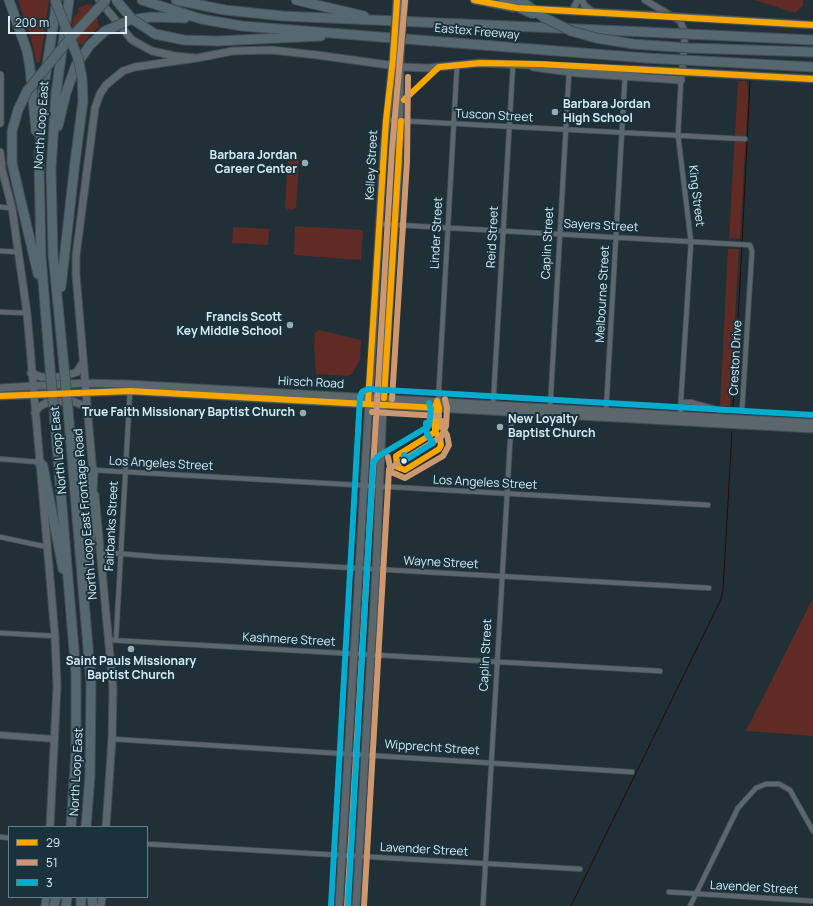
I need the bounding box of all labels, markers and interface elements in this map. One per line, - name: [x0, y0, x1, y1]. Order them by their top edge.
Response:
- scale bar: [10, 8, 129, 34]
- text: 200 m: [15, 14, 49, 31]
- street label: Eastex Freeway: [434, 21, 520, 43]
- street label: North Loop East: [32, 80, 52, 170]
- place label: Barbara Jordan High School: [563, 98, 650, 126]
- street label: Tuscon Street: [455, 107, 533, 125]
- marker: Barbara Jordan High School: [550, 107, 560, 117]
- street label: Kelley Street: [363, 130, 381, 200]
- place label: Barbara Jordan Career Center: [210, 149, 297, 177]
- marker: Barbara Jordan Career Center: [300, 158, 310, 168]
- street label: King Street: [685, 164, 707, 228]
- street label: Linder Street: [428, 197, 446, 269]
- street label: Reid Street: [484, 206, 502, 268]
- street label: Caplin Street: [539, 206, 557, 280]
- street label: Sayers Street: [563, 217, 639, 235]
- street label: Melbourne Street: [593, 245, 613, 343]
- place label: Francis Scott Key Middle School: [177, 311, 282, 339]
- marker: Francis Scott Key Middle School: [285, 320, 295, 330]
- street label: Creston Drive: [727, 320, 745, 396]
- street label: Hirsch Road: [278, 374, 344, 392]
- street label: North Loop East: [48, 405, 70, 495]
- place label: True Faith Missionary Baptist Church: [82, 406, 295, 420]
- marker: True Faith Missionary Baptist Church: [298, 408, 308, 418]
- place label: New Loyalty Baptist Church: [508, 413, 595, 441]
- marker: New Loyalty Baptist Church: [495, 422, 505, 432]
- street label: North Loop East Frontage Road: [71, 428, 101, 600]
- street label: Los Angeles Street: [108, 454, 214, 474]
- unlabelled marker: [399, 456, 409, 466]
- street label: Los Angeles Street: [432, 473, 538, 493]
- street label: Fairbanks Street: [102, 481, 122, 571]
- street label: Wayne Street: [403, 554, 479, 572]
- street label: Caplin Street: [477, 618, 495, 692]
- street label: Kashmere Street: [242, 630, 336, 650]
- marker: Saint Pauls Missionary Baptist Church: [126, 644, 136, 654]
- place label: Saint Pauls Missionary Baptist Church: [66, 655, 196, 683]
- street label: North Loop East: [67, 727, 87, 817]
- street label: Wipprecht Street: [384, 737, 480, 759]
- legend: [8, 826, 148, 898]
- text: 29: [46, 834, 60, 851]
- street label: Lavender Street: [379, 840, 469, 860]
- text: 51: [46, 854, 58, 871]
- text: 3: [46, 874, 53, 891]
- street label: Lavender Street: [709, 878, 799, 898]

